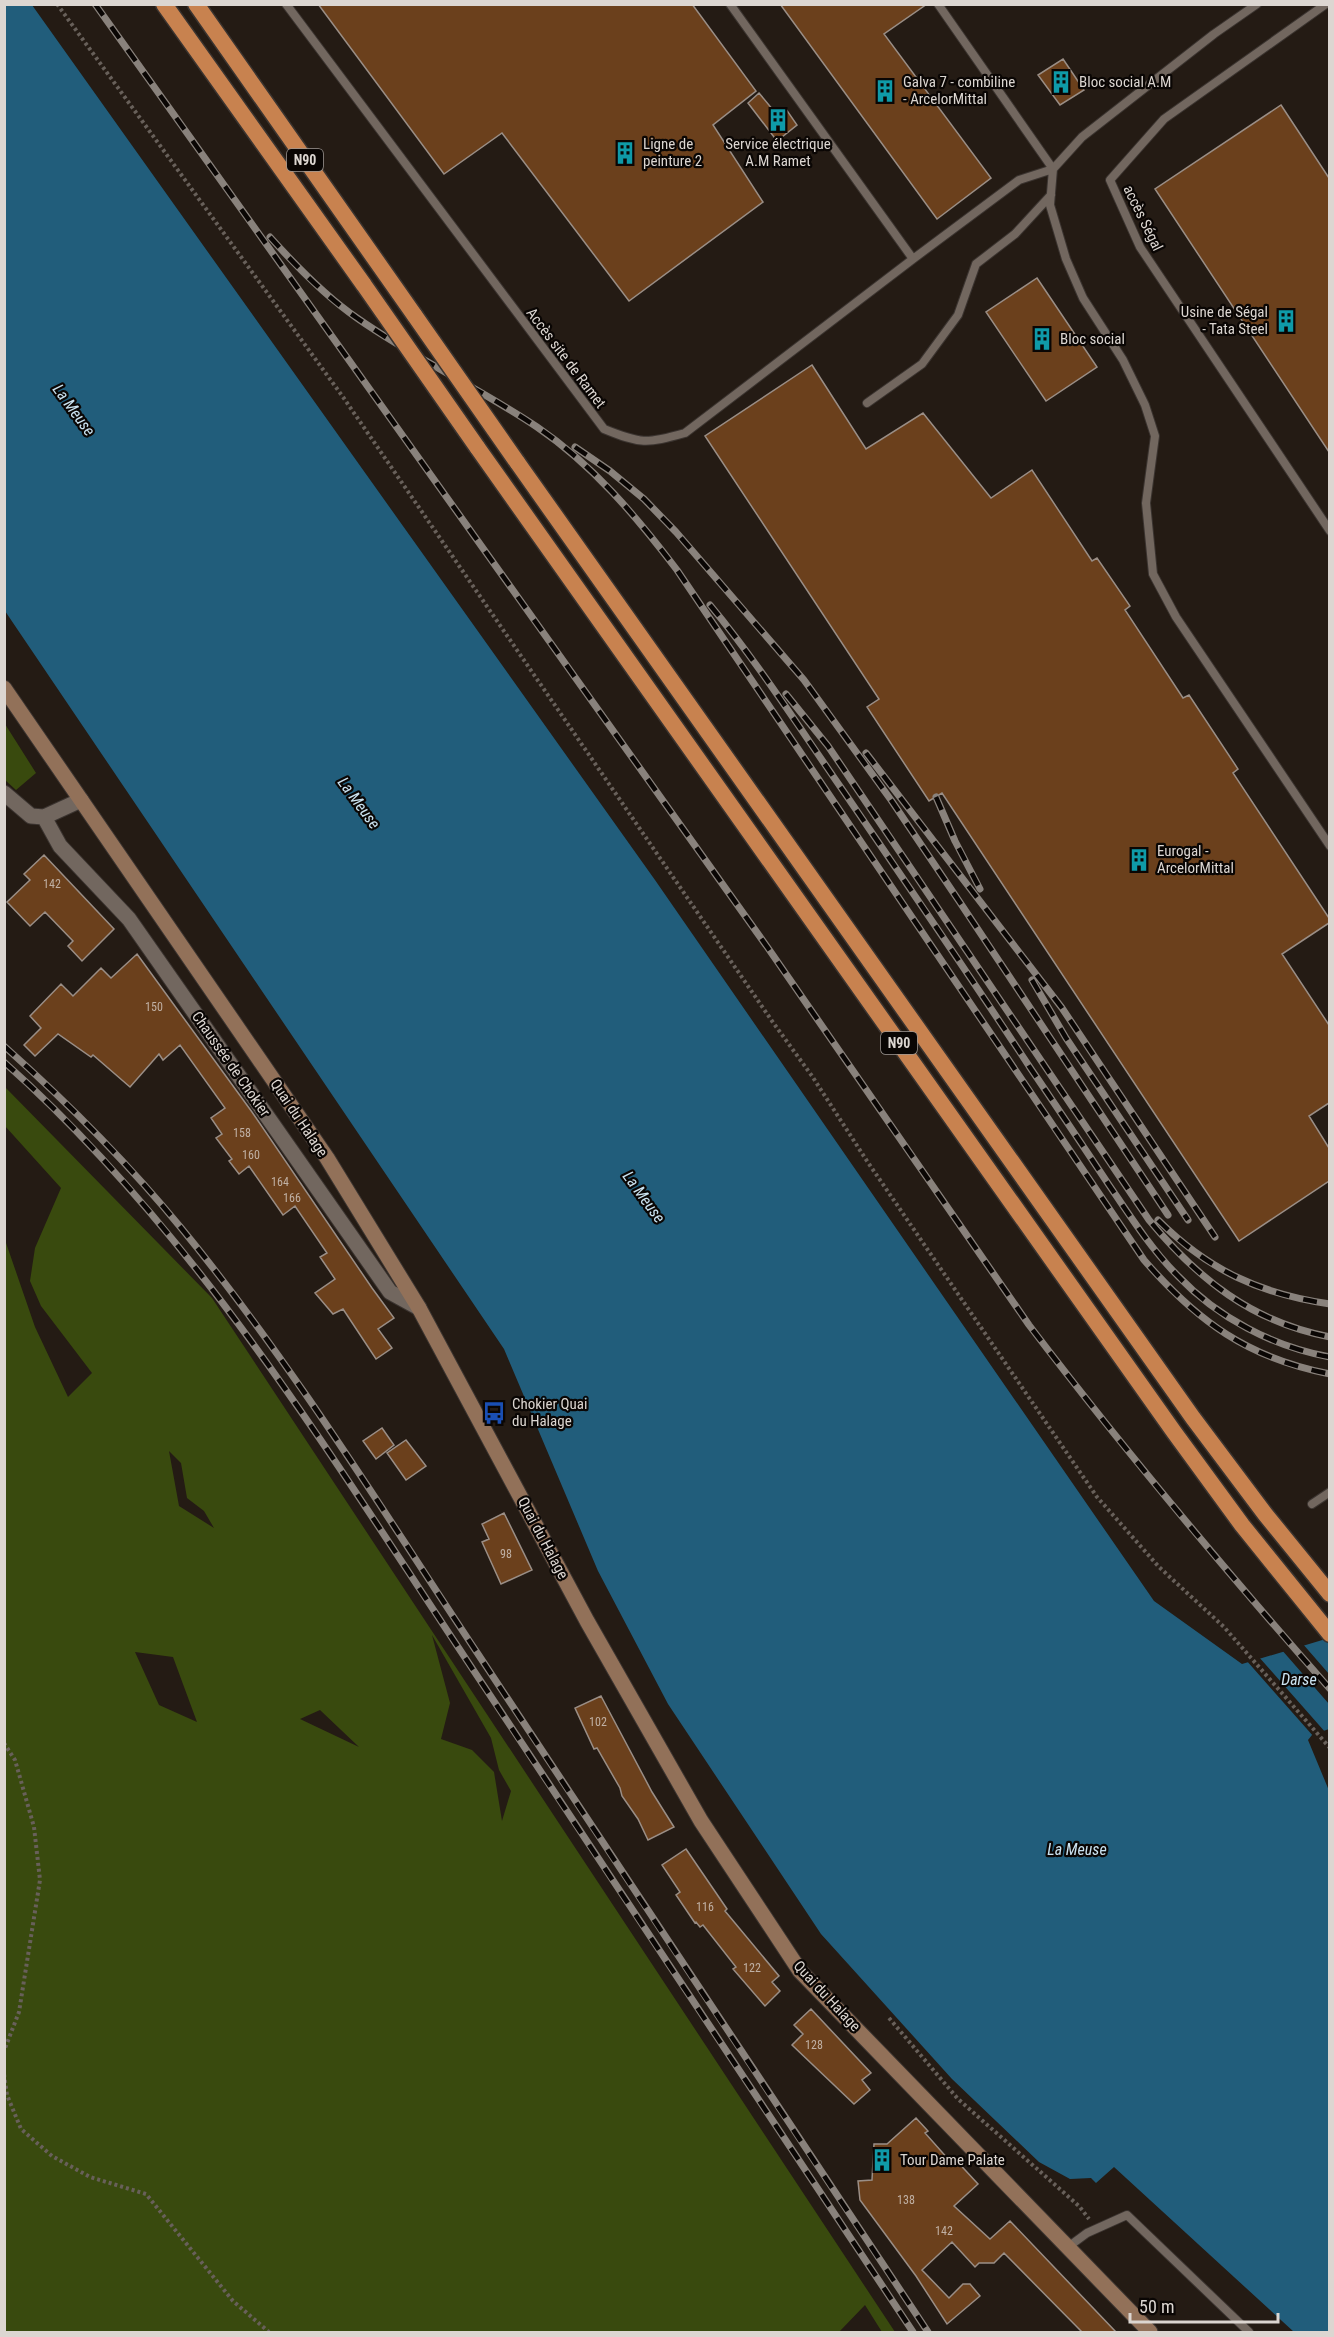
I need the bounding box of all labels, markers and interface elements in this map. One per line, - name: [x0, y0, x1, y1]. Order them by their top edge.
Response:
- building icon: Bloc social A.M: [1048, 69, 1074, 95]
- place label: Galva 7 - combiline - ArcelorMittal: [903, 73, 1015, 108]
- place label: Bloc social A.M: [1079, 73, 1171, 91]
- building icon: Galva 7 - combiline - ArcelorMittal: [872, 78, 898, 104]
- building icon: Service électrique A.M Ramet: [765, 107, 791, 133]
- place label: Ligne de peinture 2: [643, 135, 702, 170]
- place label: Service électrique A.M Ramet: [725, 135, 831, 170]
- building icon: Ligne de peinture 2: [612, 140, 638, 166]
- road number: N90: [287, 149, 323, 171]
- street label: accès Ségal: [1119, 182, 1167, 254]
- place label: Usine de Ségal - Tata Steel: [1181, 303, 1268, 338]
- street label: Accès site de Ramet: [522, 304, 610, 412]
- building icon: Usine de Ségal - Tata Steel: [1273, 308, 1299, 334]
- building icon: Bloc social: [1029, 326, 1055, 352]
- place label: Bloc social: [1060, 330, 1125, 348]
- water label: La Meuse: [49, 380, 99, 440]
- water label: La Meuse: [334, 773, 384, 833]
- place label: Eurogal - ArcelorMittal: [1157, 842, 1234, 877]
- building icon: Eurogal - ArcelorMittal: [1126, 847, 1152, 873]
- house number: 142: [43, 877, 61, 891]
- house number: 150: [145, 1000, 163, 1014]
- street label: Chaussée de Chokier: [188, 1008, 274, 1120]
- road number: N90: [881, 1032, 917, 1054]
- street label: Quai du Halage: [266, 1076, 332, 1160]
- house number: 158: [233, 1126, 251, 1140]
- house number: 160: [242, 1148, 260, 1162]
- water label: La Meuse: [619, 1167, 669, 1227]
- house number: 164: [271, 1175, 289, 1189]
- house number: 166: [283, 1191, 301, 1205]
- place label: Chokier Quai du Halage: [512, 1395, 587, 1430]
- bus stop icon: Chokier Quai du Halage: [481, 1400, 507, 1426]
- street label: Quai du Halage: [514, 1494, 572, 1582]
- house number: 98: [500, 1547, 512, 1561]
- water label: Darse: [1281, 1670, 1317, 1689]
- house number: 102: [589, 1715, 607, 1729]
- water label: La Meuse: [1047, 1840, 1107, 1859]
- house number: 116: [696, 1900, 714, 1914]
- street label: Quai du Halage: [790, 1957, 864, 2035]
- house number: 122: [743, 1961, 761, 1975]
- house number: 128: [805, 2038, 823, 2052]
- building icon: Tour Dame Palate: [869, 2147, 895, 2173]
- place label: Tour Dame Palate: [900, 2151, 1005, 2169]
- house number: 138: [897, 2193, 915, 2207]
- house number: 142: [935, 2224, 953, 2238]
- scale bar: [1130, 2286, 1278, 2324]
- text: 50 m: [1139, 2296, 1174, 2317]

